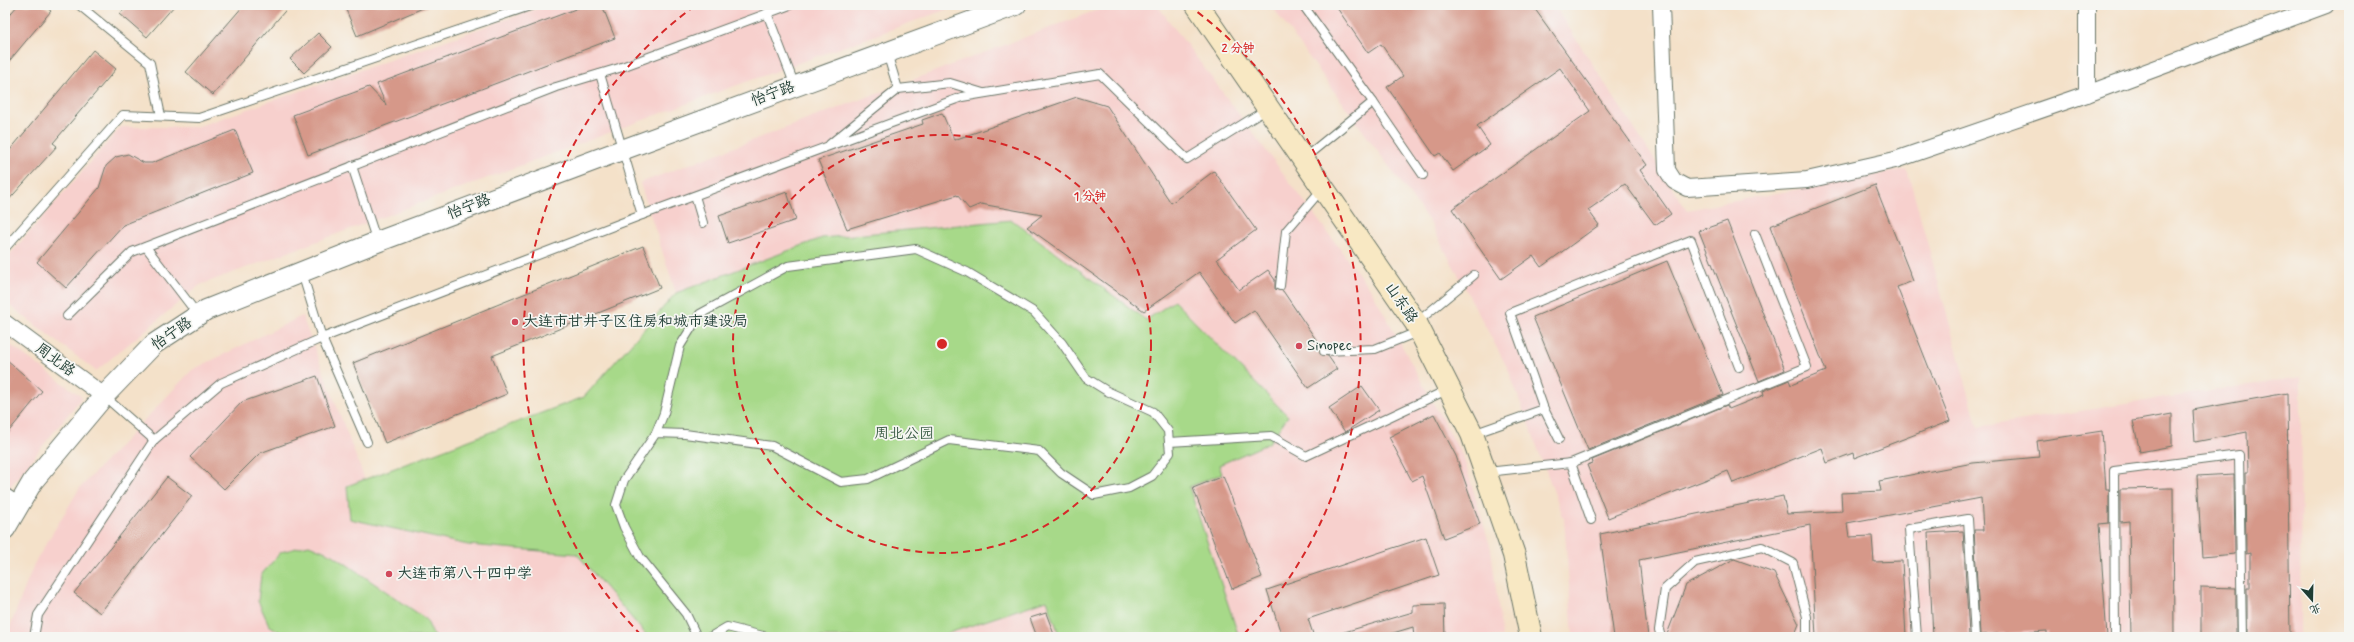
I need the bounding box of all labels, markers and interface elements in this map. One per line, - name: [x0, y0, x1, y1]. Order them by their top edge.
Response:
- text: 2 分钟: [1221, 41, 1255, 57]
- street label: 怡宁路: [748, 77, 798, 111]
- text: 1 分钟: [1074, 189, 1106, 205]
- street label: 怡宁路: [444, 190, 494, 224]
- street label: 山东路: [1380, 279, 1422, 327]
- place label: 大连市甘井子区住房和城市建设局: [523, 312, 748, 332]
- street label: 怡宁路: [148, 313, 196, 355]
- marker: 大连市甘井子区住房和城市建设局: [510, 317, 520, 327]
- place label: Sinopec: [1307, 336, 1352, 356]
- centre of rings: [935, 337, 949, 351]
- street label: 周北路: [31, 339, 79, 381]
- marker: Sinopec: [1294, 341, 1304, 351]
- park label: 周北公园: [874, 424, 934, 444]
- place label: 大连市第八十四中学: [397, 564, 532, 584]
- marker: 大连市第八十四中学: [384, 569, 394, 579]
- north arrow: [2292, 580, 2332, 620]
- text: 北: [2308, 600, 2323, 617]

